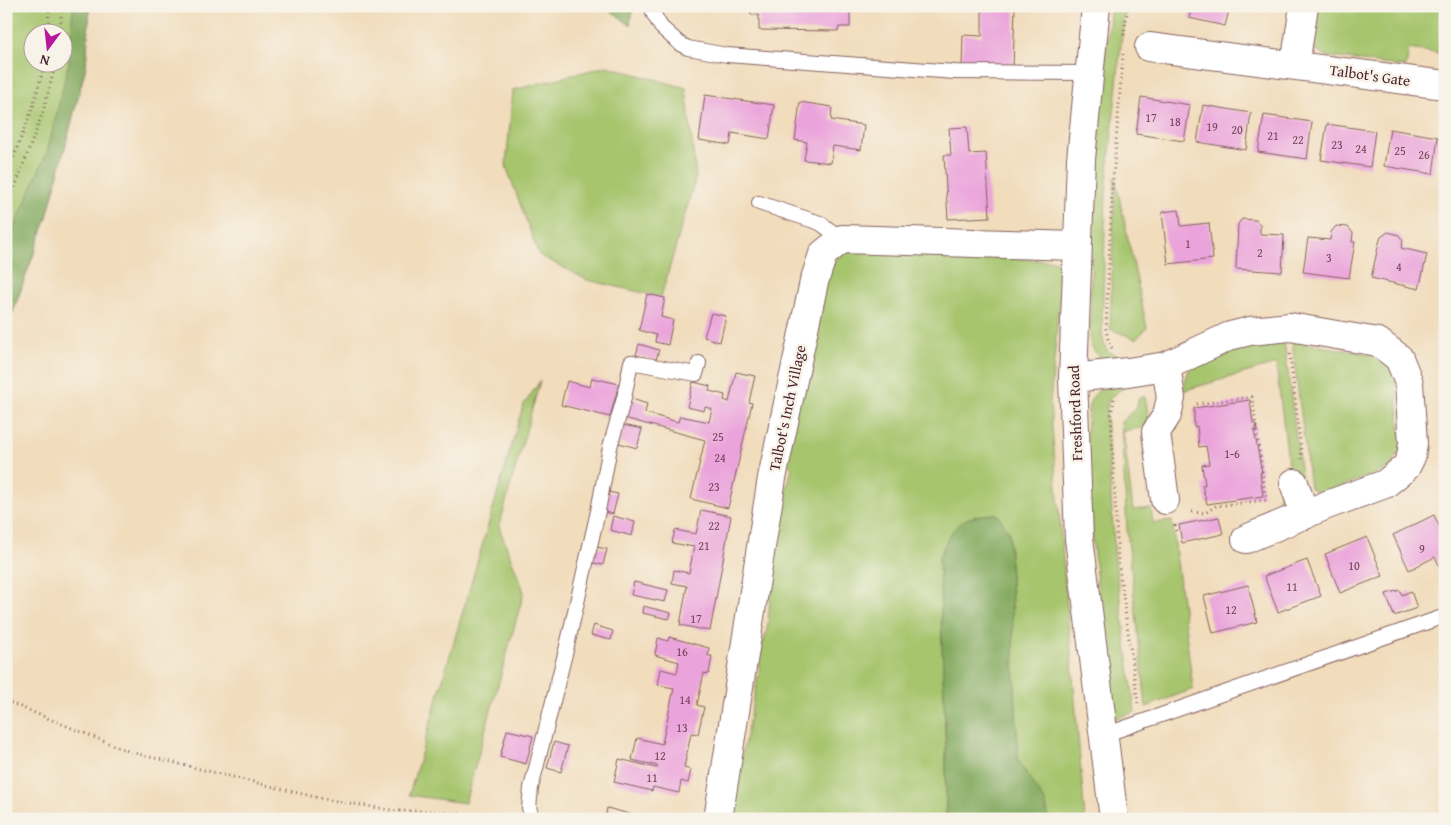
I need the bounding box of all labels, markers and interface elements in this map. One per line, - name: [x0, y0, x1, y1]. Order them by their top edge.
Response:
- north arrow: [22, 22, 72, 72]
- text: N: [37, 50, 52, 71]
- street label: Talbot's Gate: [1328, 59, 1412, 91]
- house number: 17: [1145, 109, 1157, 126]
- house number: 18: [1169, 113, 1181, 130]
- house number: 19: [1206, 118, 1218, 135]
- house number: 20: [1231, 121, 1243, 138]
- house number: 21: [1267, 127, 1279, 144]
- house number: 22: [1292, 131, 1304, 148]
- house number: 23: [1331, 136, 1343, 153]
- house number: 24: [1355, 140, 1367, 157]
- house number: 25: [1394, 142, 1406, 159]
- house number: 26: [1418, 146, 1430, 163]
- house number: 1: [1185, 235, 1191, 252]
- house number: 2: [1257, 244, 1263, 261]
- house number: 3: [1326, 249, 1332, 266]
- house number: 4: [1396, 258, 1402, 275]
- street label: Talbot's Inch Village: [763, 343, 811, 473]
- street label: Freshford Road: [1063, 365, 1087, 461]
- house number: 25: [712, 428, 724, 445]
- house number: 1-6: [1224, 445, 1240, 462]
- house number: 24: [714, 449, 726, 466]
- house number: 23: [708, 478, 720, 495]
- house number: 22: [708, 517, 720, 534]
- house number: 21: [698, 537, 710, 554]
- house number: 9: [1419, 540, 1425, 557]
- house number: 10: [1348, 557, 1360, 574]
- house number: 11: [1286, 578, 1298, 595]
- house number: 12: [1225, 601, 1237, 618]
- house number: 17: [690, 610, 702, 627]
- house number: 16: [676, 643, 688, 660]
- house number: 14: [679, 691, 691, 708]
- house number: 13: [676, 719, 688, 736]
- house number: 12: [654, 747, 666, 764]
- house number: 11: [646, 769, 658, 786]

